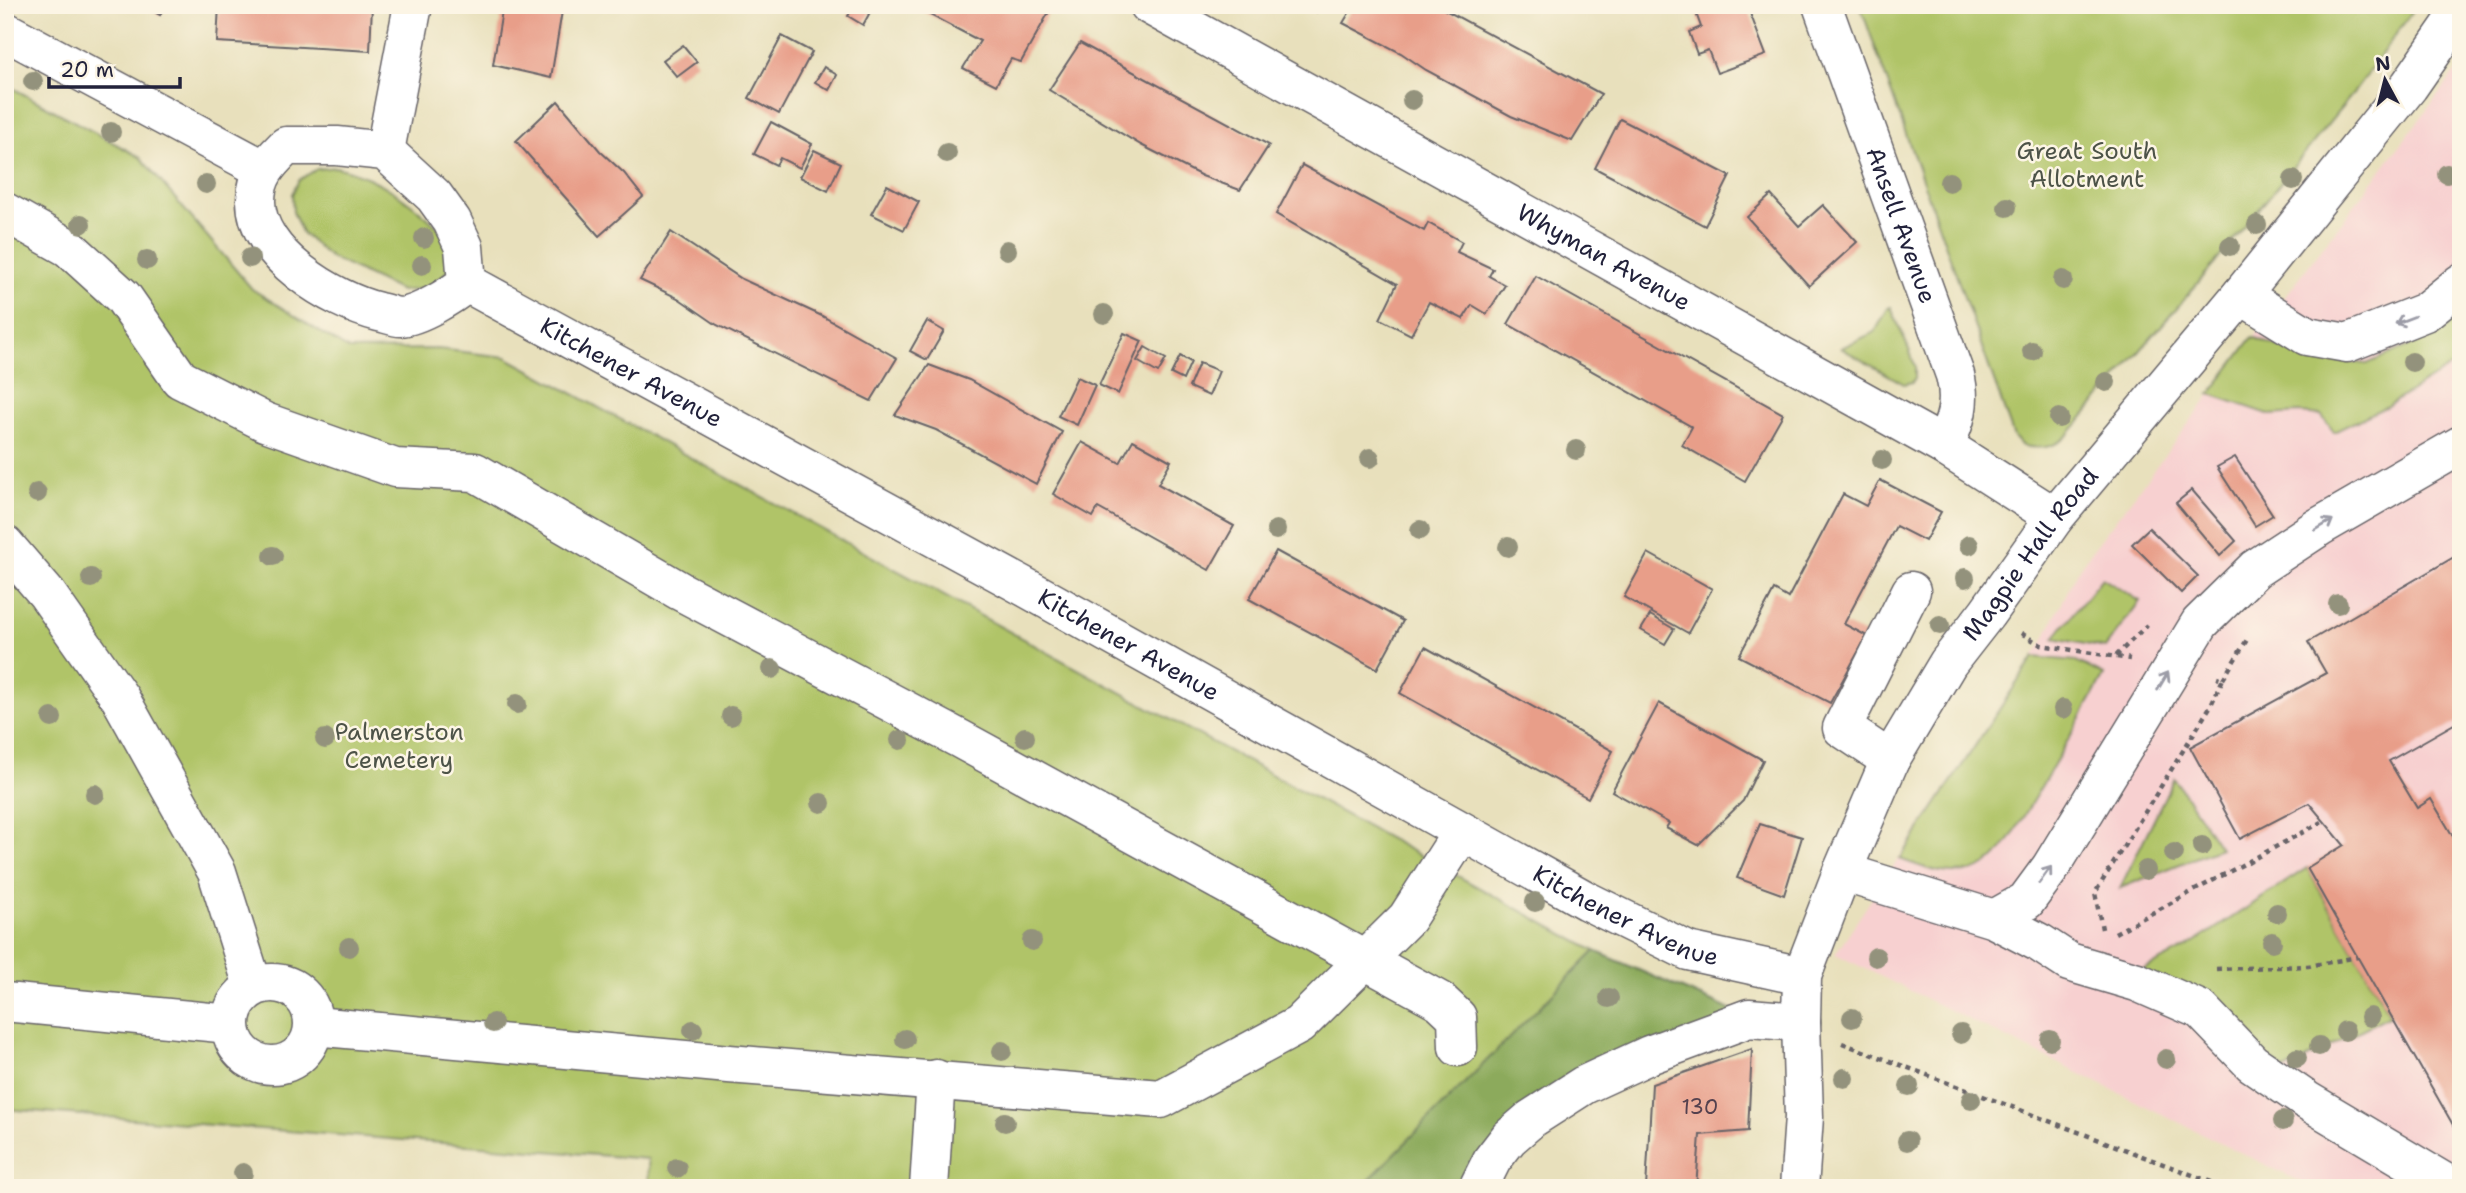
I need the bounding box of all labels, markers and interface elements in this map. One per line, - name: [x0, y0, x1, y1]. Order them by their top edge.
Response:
- scale bar: [49, 46, 180, 90]
- north arrow: [2350, 46, 2420, 116]
- text: N: [2374, 50, 2392, 77]
- text: 20 m: [60, 56, 114, 84]
- park label: Great South Allotment: [2016, 135, 2158, 195]
- street label: Ansell Avenue: [1858, 143, 1944, 308]
- street label: Whyman Avenue: [1511, 196, 1696, 318]
- street label: Kitchener Avenue: [534, 310, 728, 435]
- one-way arrow: [2394, 315, 2416, 328]
- street label: Magpie Hall Road: [1955, 461, 2106, 648]
- one-way arrow: [2313, 517, 2333, 531]
- street label: Kitchener Avenue: [1032, 581, 1225, 708]
- one-way arrow: [2157, 672, 2171, 692]
- park label: Palmerston Cemetery: [334, 716, 464, 776]
- street label: Kitchener Avenue: [1527, 858, 1721, 973]
- one-way arrow: [2038, 866, 2052, 885]
- house number: 130: [1682, 1093, 1718, 1121]

